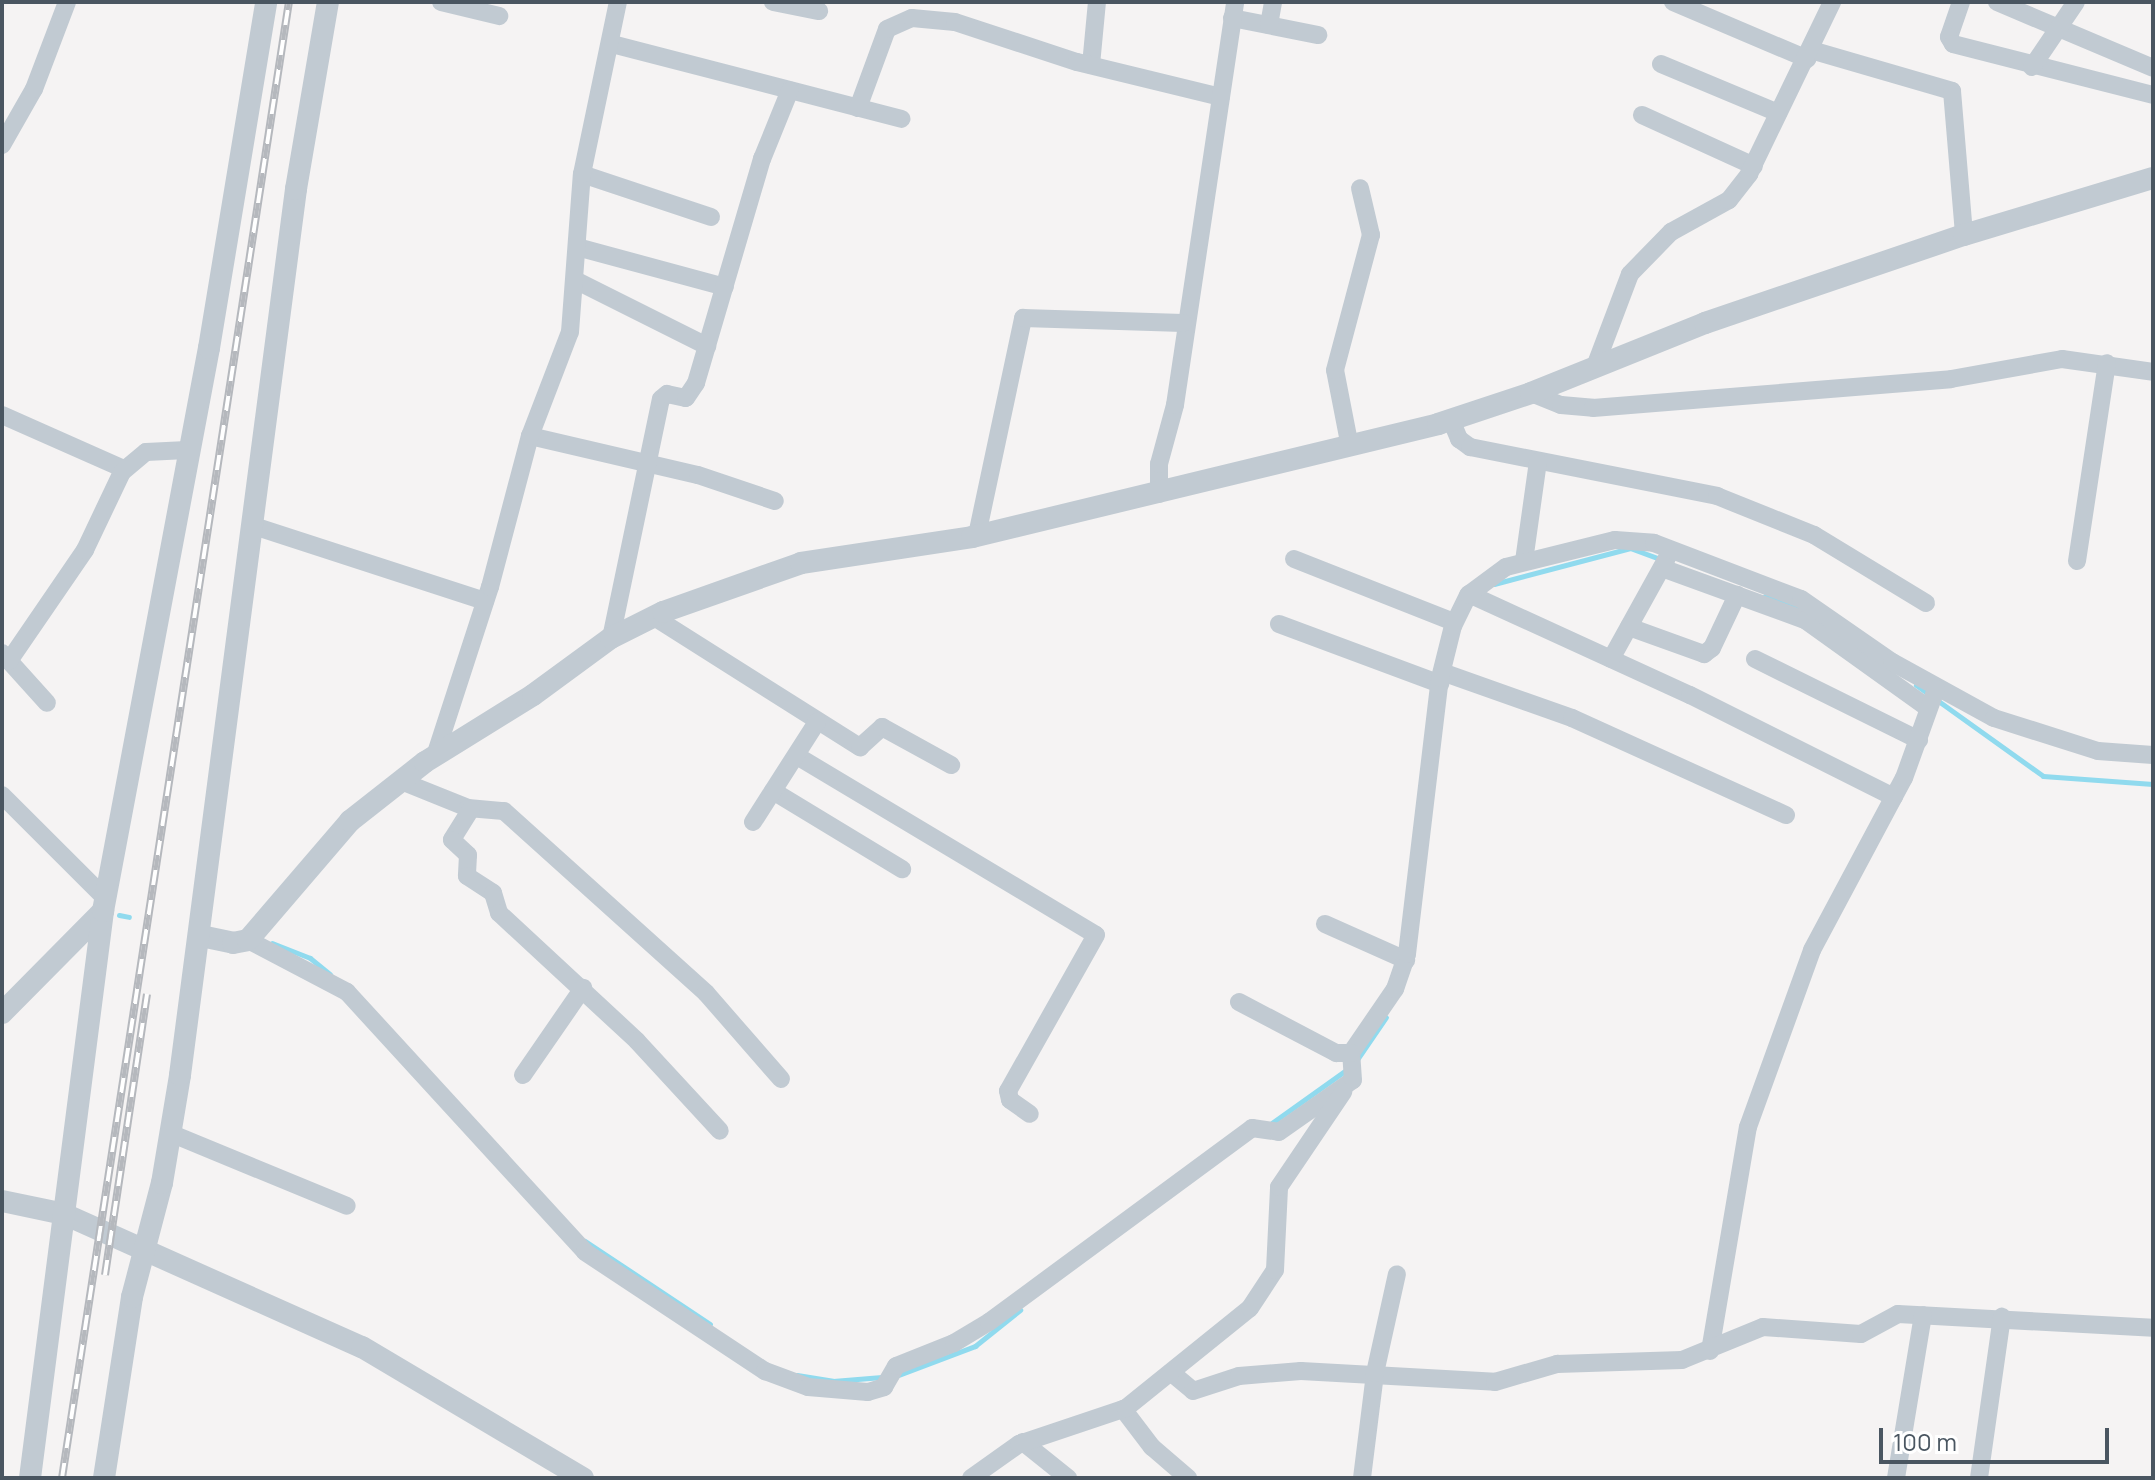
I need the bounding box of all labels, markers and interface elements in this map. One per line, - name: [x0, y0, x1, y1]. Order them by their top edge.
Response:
- scale bar: [1883, 1412, 2113, 1462]
- text: 100 m: [1893, 1425, 1957, 1458]

